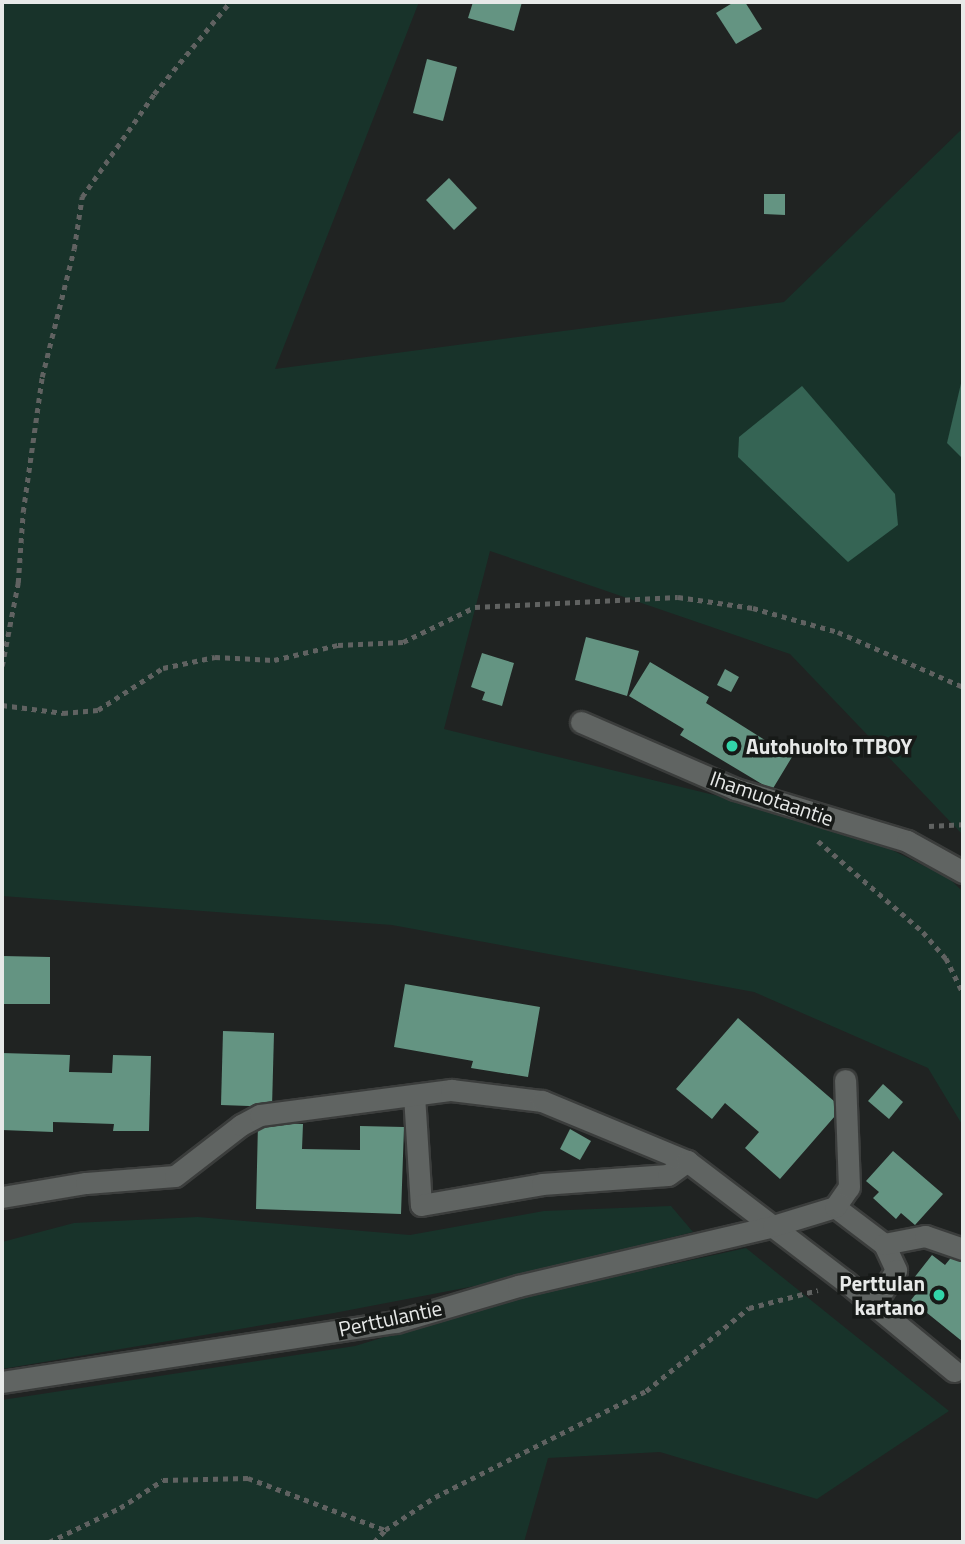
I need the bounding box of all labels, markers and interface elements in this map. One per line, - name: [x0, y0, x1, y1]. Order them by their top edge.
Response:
- place label: Autohuolto TTBOY: [746, 733, 912, 759]
- marker: Autohuolto TTBOY: [724, 738, 740, 754]
- street label: Ihamuotaantie: [707, 765, 837, 831]
- place label: Perttulan kartano: [839, 1270, 925, 1320]
- marker: Perttulan kartano: [931, 1287, 947, 1303]
- street label: Perttulantie: [336, 1295, 444, 1341]

